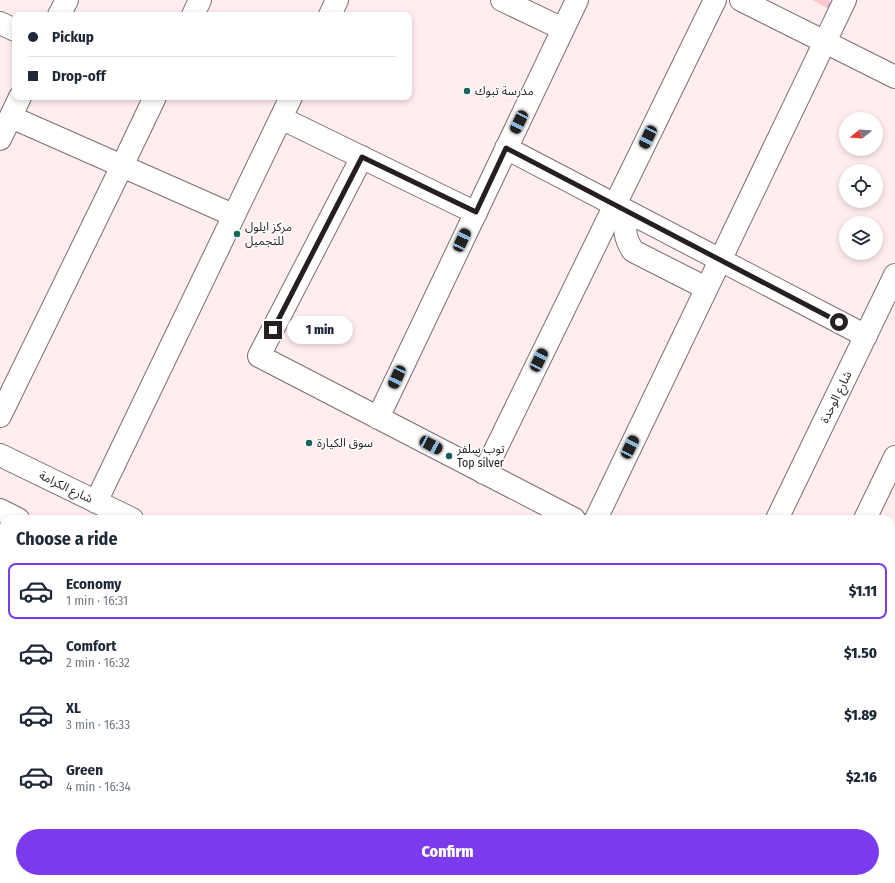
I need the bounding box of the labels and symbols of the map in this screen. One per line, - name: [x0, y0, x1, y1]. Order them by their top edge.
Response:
- place label: مدرسة تبوك: [475, 84, 534, 98]
- marker: مدرسة تبوك: [462, 86, 472, 96]
- car: [508, 109, 530, 135]
- north arrow: [839, 112, 883, 156]
- car: [637, 124, 659, 150]
- place label: مركز ايلول للتجميل: [245, 220, 292, 248]
- car: [451, 227, 473, 253]
- marker: مركز ايلول للتجميل: [232, 229, 242, 239]
- route start: [830, 313, 848, 331]
- callout: 1 min: [287, 316, 353, 344]
- route end: [264, 321, 282, 339]
- car: [528, 347, 550, 373]
- car: [386, 364, 408, 390]
- street label: شارع الوحدة: [817, 369, 856, 426]
- car: [418, 434, 444, 456]
- car: [619, 434, 641, 460]
- place label: سوق الكيارة: [317, 436, 373, 450]
- marker: سوق الكيارة: [304, 438, 314, 448]
- place label: توب سلفر Top silver: [456, 442, 505, 470]
- marker: توب سلفر Top silver: [444, 451, 454, 461]
- street label: شارع الكرامة: [36, 468, 95, 508]

